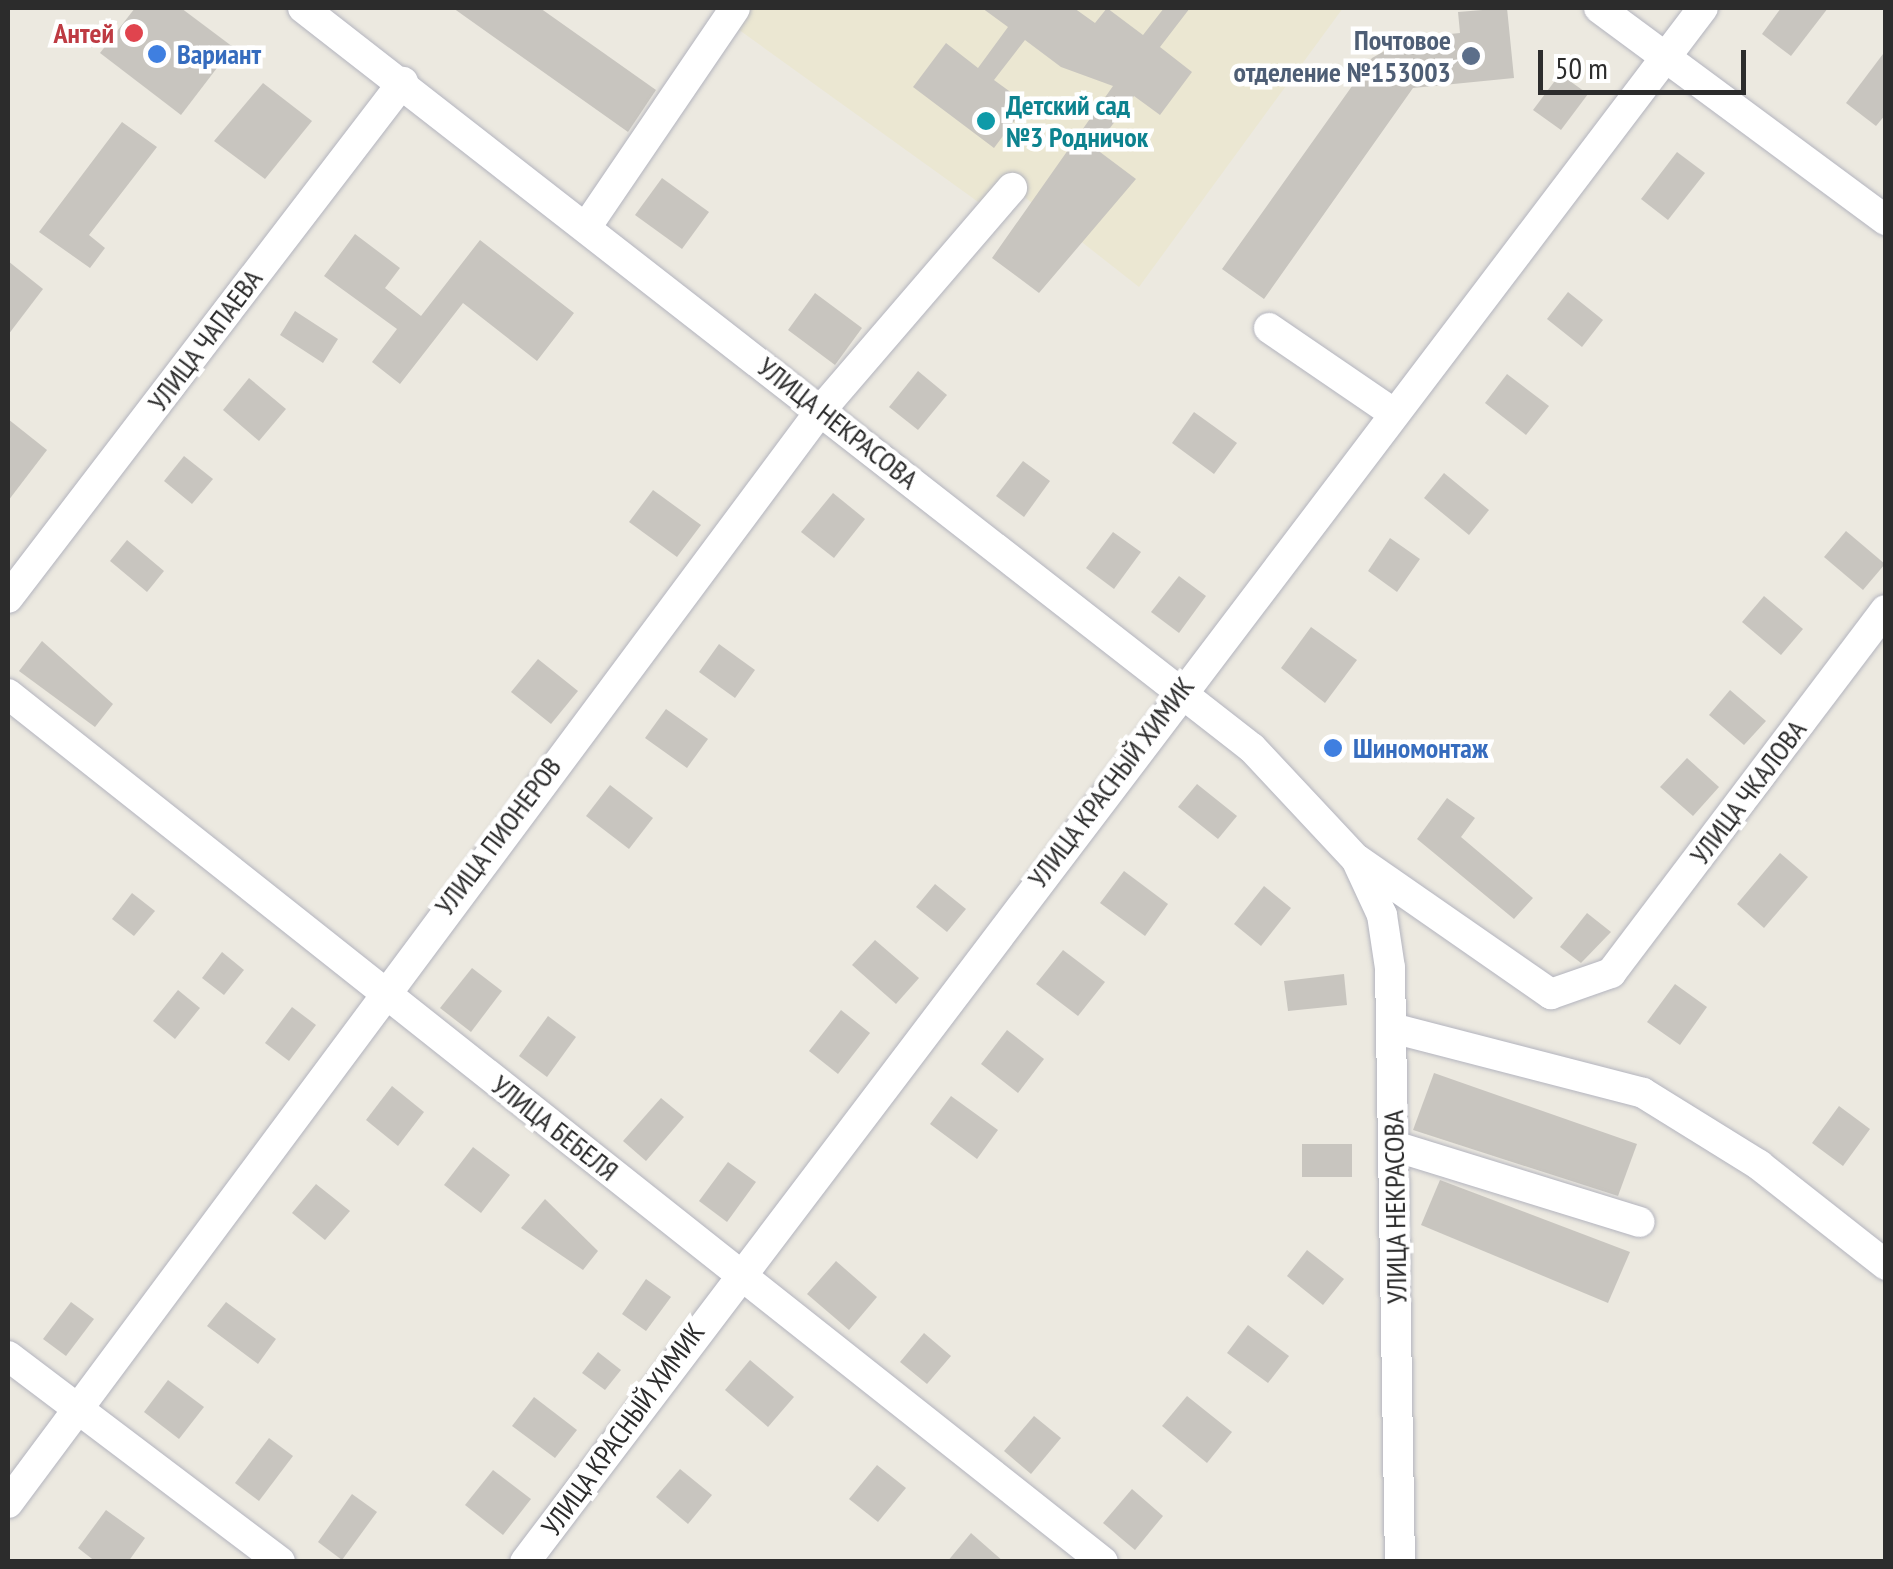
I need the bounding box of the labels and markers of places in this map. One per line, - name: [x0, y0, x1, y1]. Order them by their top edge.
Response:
- place label: Антей: [53, 16, 114, 50]
- marker: Антей: [123, 22, 145, 44]
- place label: Почтовое отделение №153003: [1234, 23, 1451, 89]
- place label: Вариант: [177, 37, 261, 71]
- marker: Вариант: [146, 43, 168, 65]
- marker: Почтовое отделение №153003: [1460, 45, 1482, 67]
- place label: Детский сад №3 Родничок: [1006, 88, 1148, 154]
- marker: Детский сад №3 Родничок: [975, 110, 997, 132]
- place label: Шиномонтаж: [1353, 731, 1488, 765]
- marker: Шиномонтаж: [1322, 737, 1344, 759]

